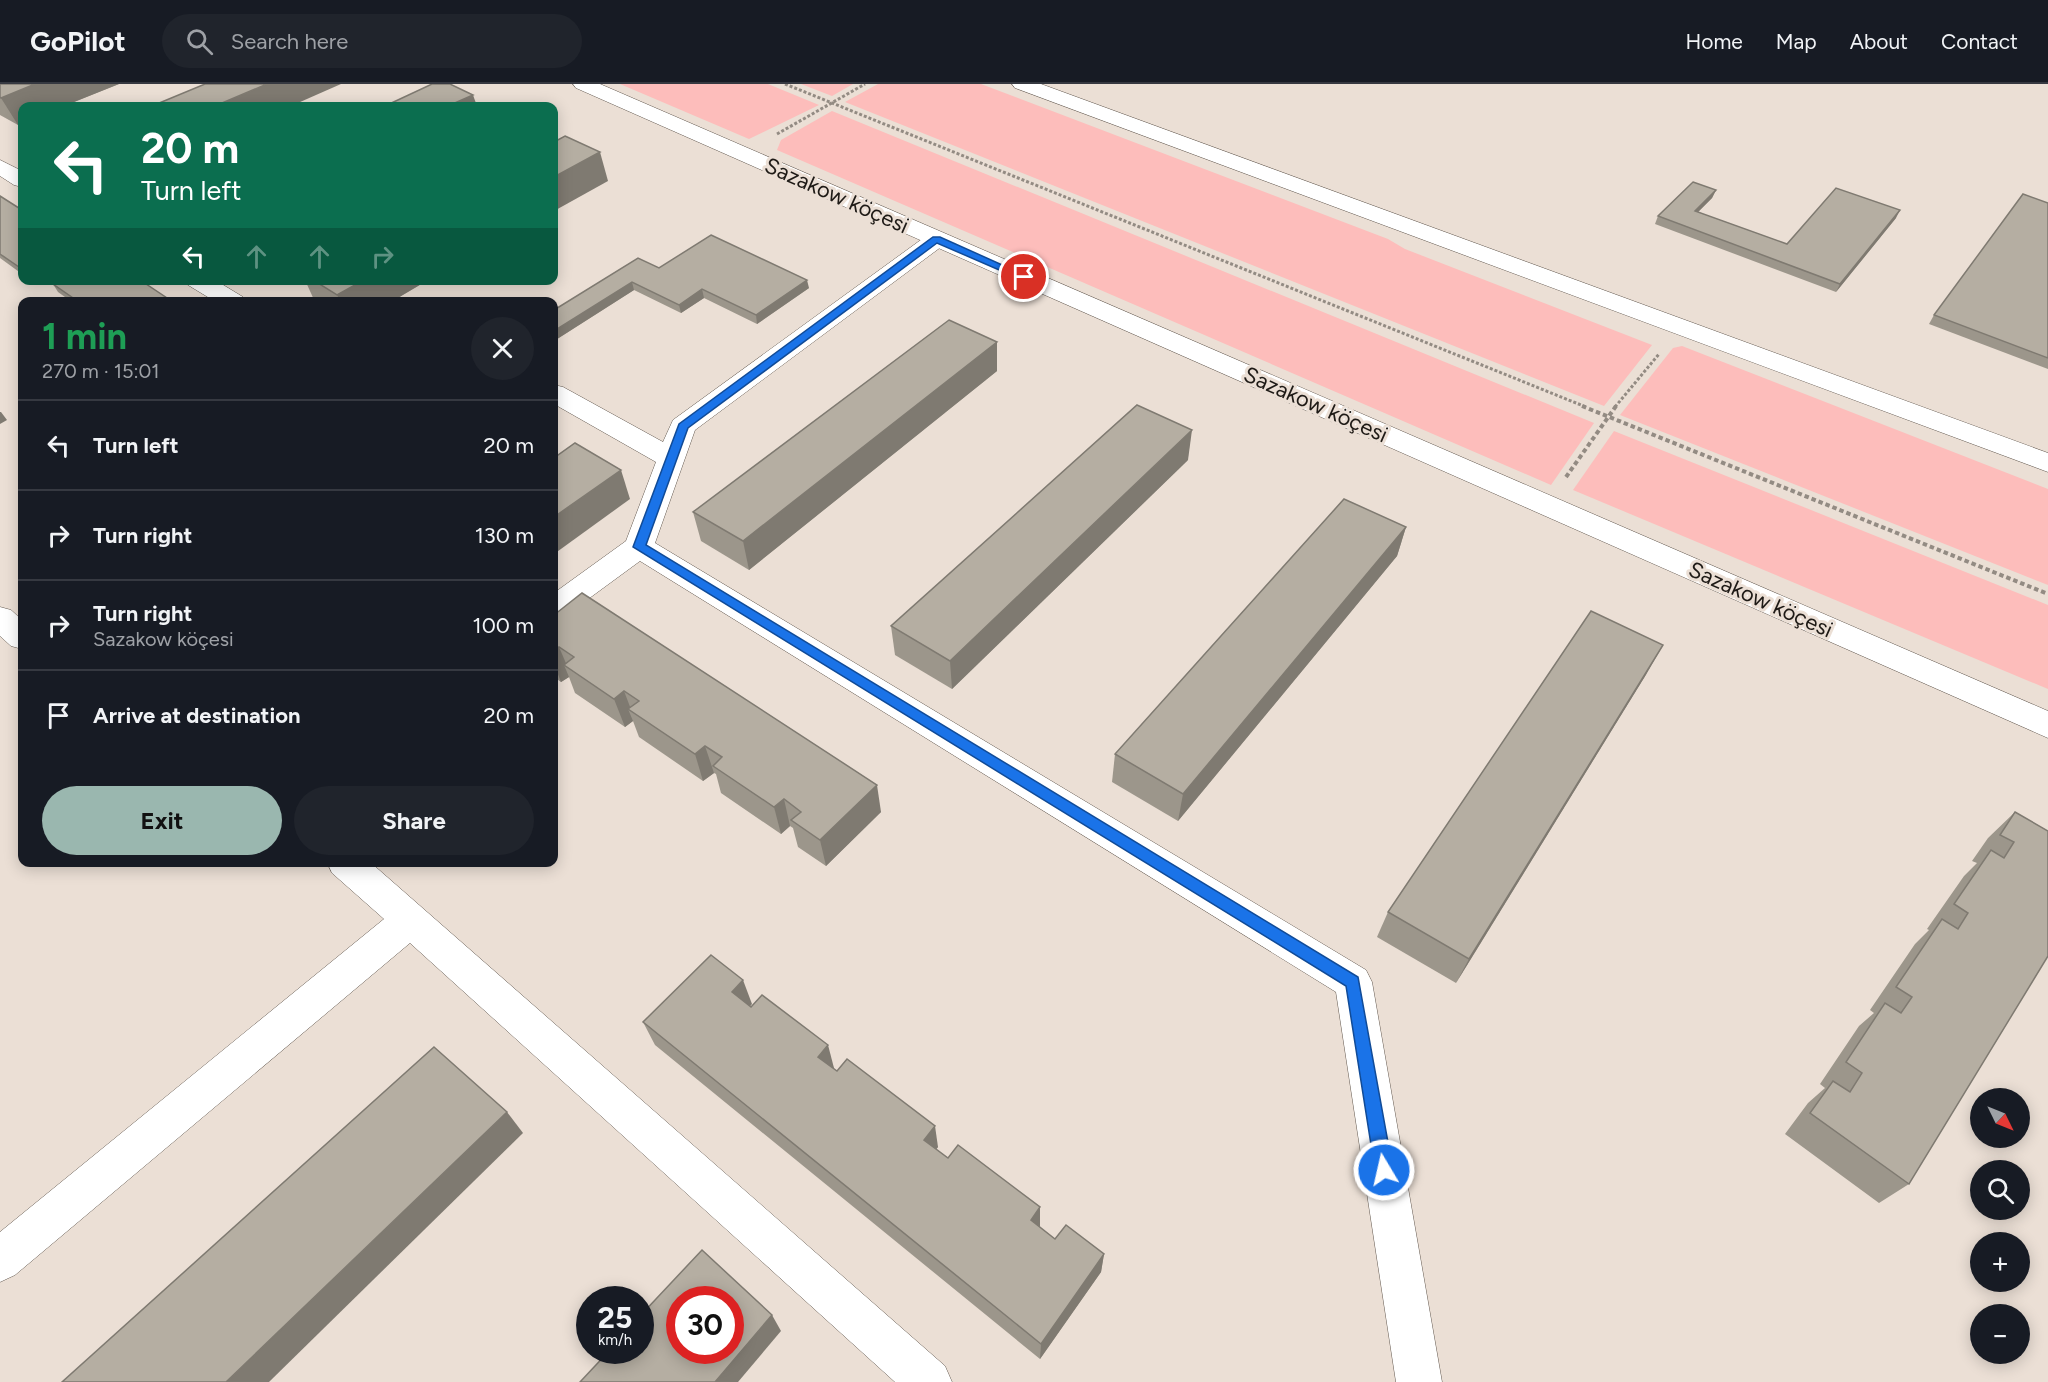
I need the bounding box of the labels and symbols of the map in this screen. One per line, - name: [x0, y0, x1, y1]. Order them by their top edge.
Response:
- street label: Sazakow köçesi: [761, 152, 913, 239]
- pin: [998, 251, 1049, 302]
- street label: Sazakow köçesi: [1240, 361, 1392, 448]
- street label: Sazakow köçesi: [1685, 556, 1837, 643]
- north arrow: [1970, 1088, 2030, 1148]
- position arrow: [1352, 1138, 1416, 1202]
- speed limit sign: 30: [666, 1286, 744, 1364]

